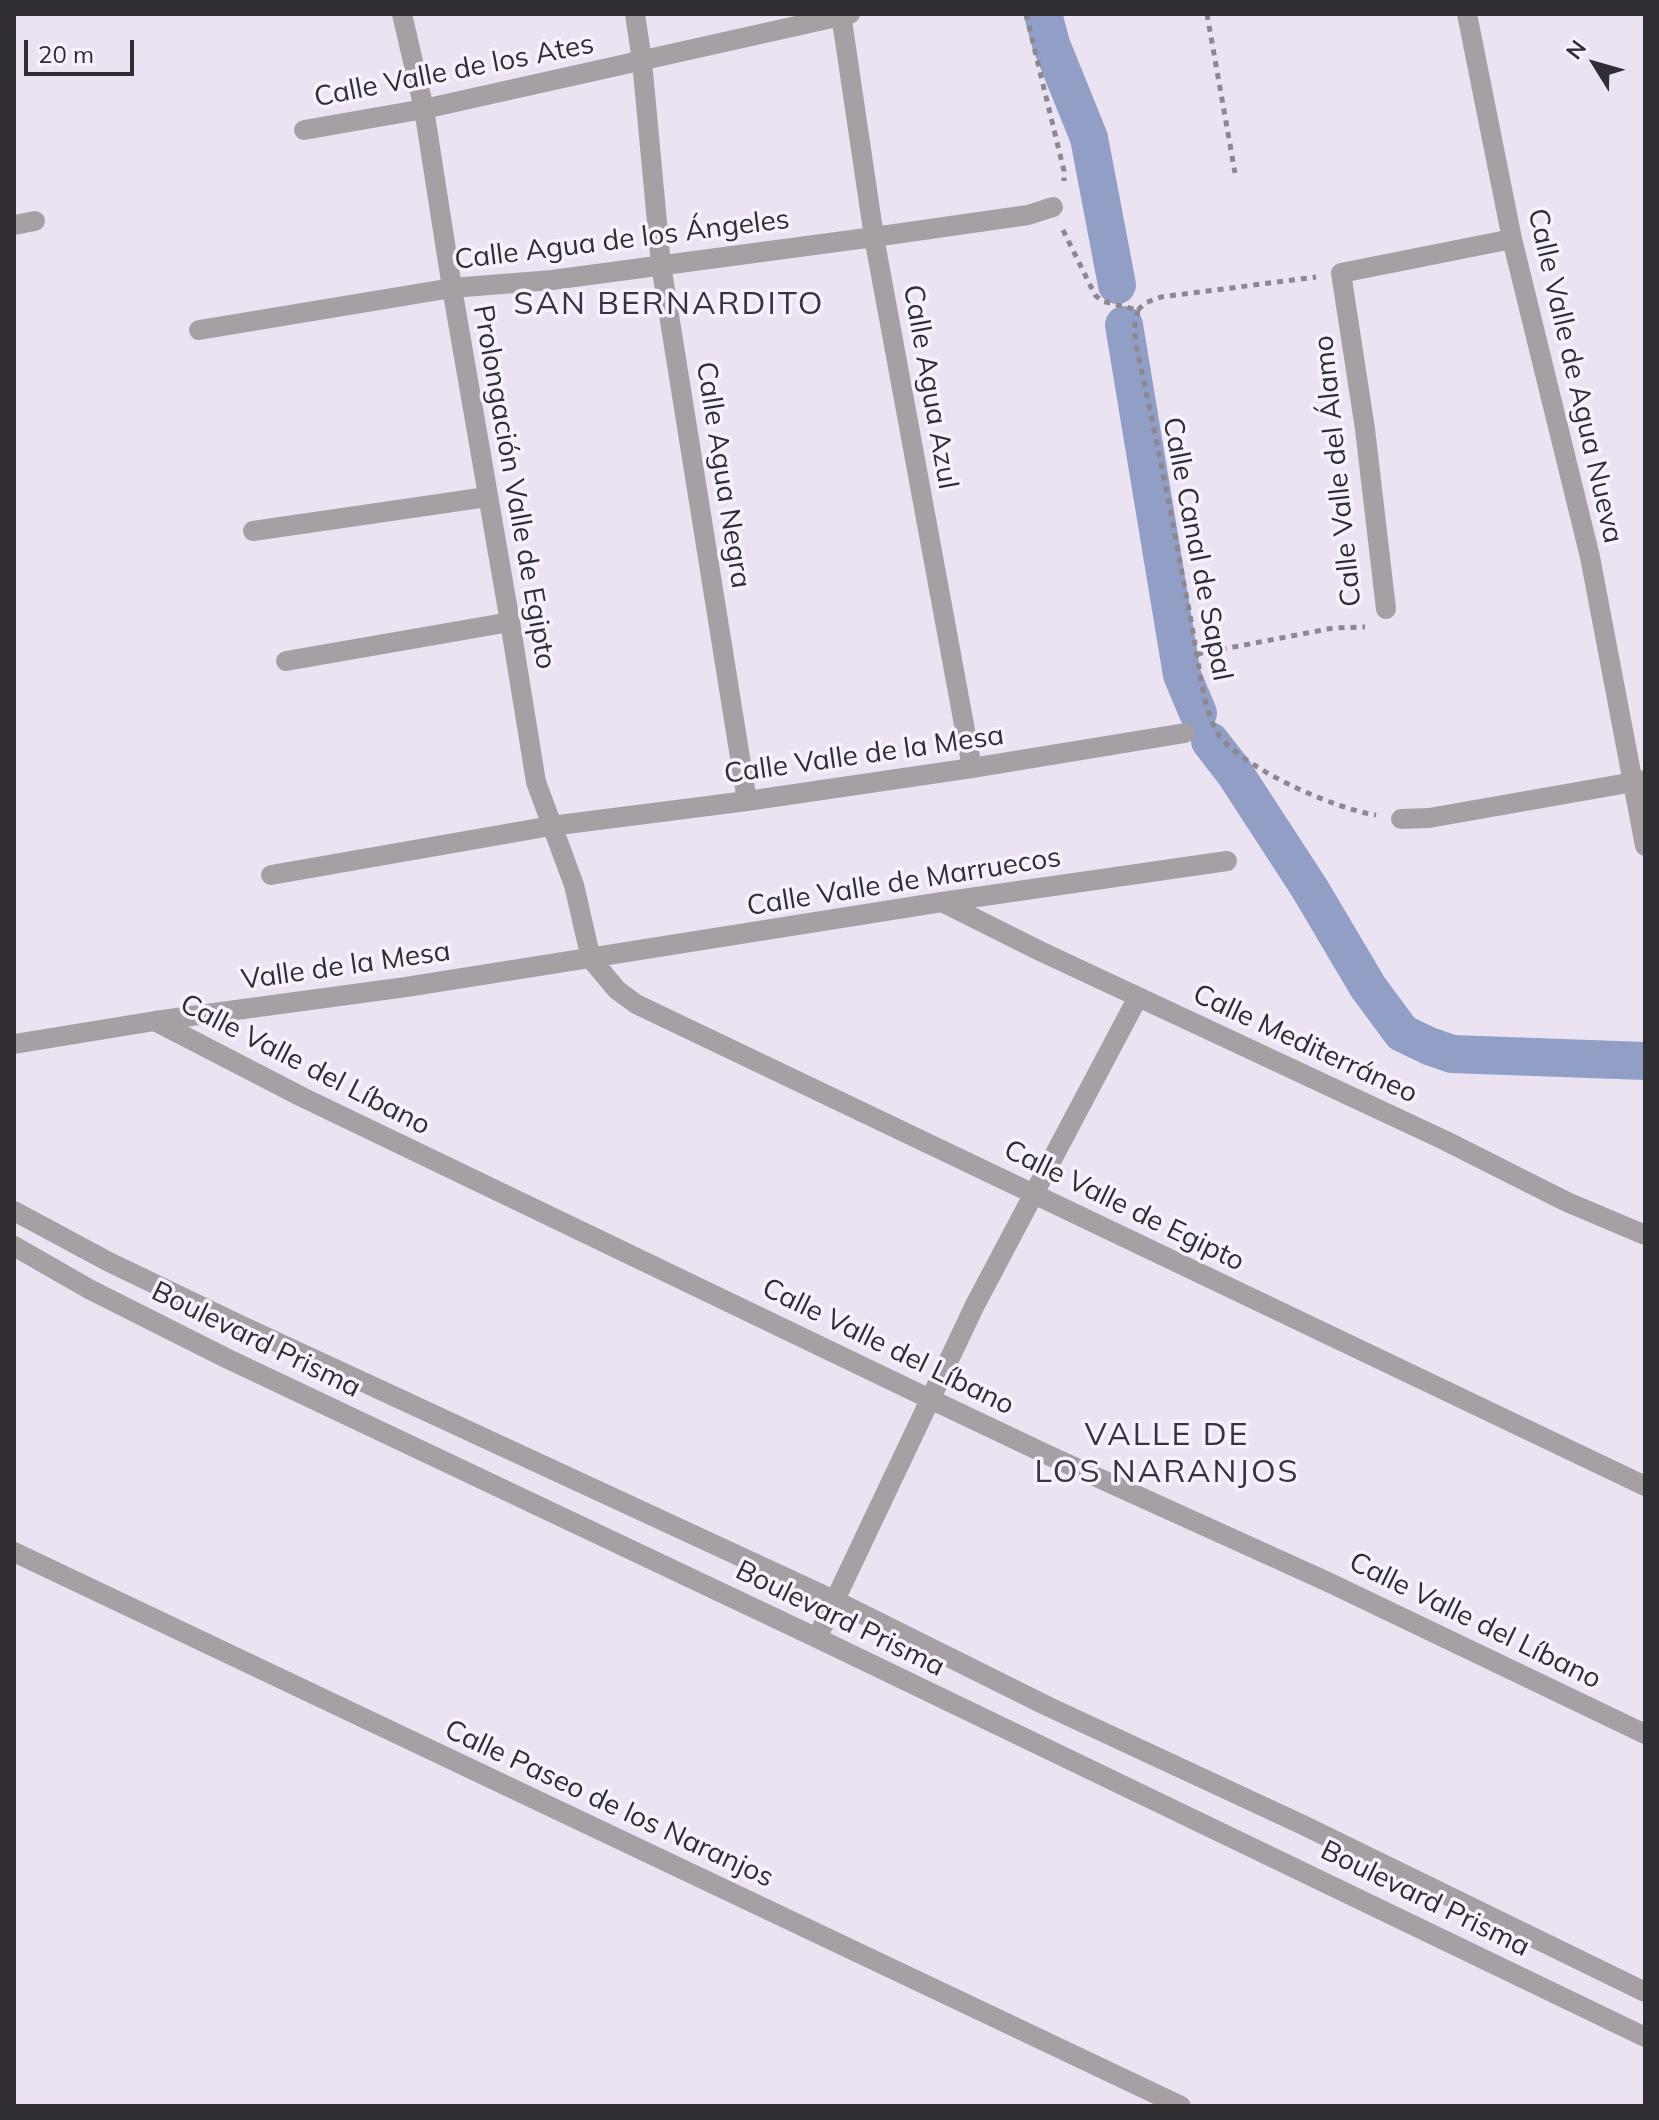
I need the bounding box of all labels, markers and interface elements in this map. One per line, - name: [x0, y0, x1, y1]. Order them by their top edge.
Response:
- scale bar: [28, 24, 138, 74]
- north arrow: [1555, 24, 1635, 104]
- street label: Calle Valle de los Ates: [311, 27, 597, 115]
- text: N: [1560, 34, 1592, 65]
- text: 20 m: [38, 39, 94, 69]
- street label: Calle Agua de los Ángeles: [453, 203, 791, 277]
- street label: Calle Valle de Agua Nueva: [1520, 205, 1630, 547]
- street label: Calle Agua Azul: [895, 282, 965, 492]
- district label: SAN BERNARDITO: [514, 285, 824, 323]
- street label: Prolongación Valle de Egipto: [465, 302, 563, 672]
- street label: Calle Valle del Álamo: [1307, 334, 1369, 608]
- street label: Calle Agua Negra: [689, 359, 757, 591]
- street label: Calle Canal de Sapal: [1155, 414, 1239, 684]
- street label: Calle Valle de la Mesa: [722, 719, 1006, 791]
- street label: Calle Valle de Marruecos: [745, 841, 1063, 923]
- street label: Valle de la Mesa: [239, 935, 453, 997]
- street label: Calle Mediterráneo: [1187, 977, 1423, 1111]
- street label: Calle Valle del Líbano: [174, 987, 436, 1143]
- street label: Calle Valle de Egipto: [998, 1133, 1250, 1279]
- street label: Calle Valle del Líbano: [757, 1271, 1019, 1423]
- street label: Boulevard Prisma: [146, 1275, 366, 1405]
- district label: VALLE DE LOS NARANJOS: [1034, 1416, 1300, 1491]
- street label: Calle Valle del Líbano: [1344, 1545, 1606, 1697]
- street label: Boulevard Prisma: [730, 1554, 950, 1684]
- street label: Calle Paseo de los Naranjos: [439, 1713, 779, 1895]
- street label: Boulevard Prisma: [1315, 1834, 1535, 1964]

